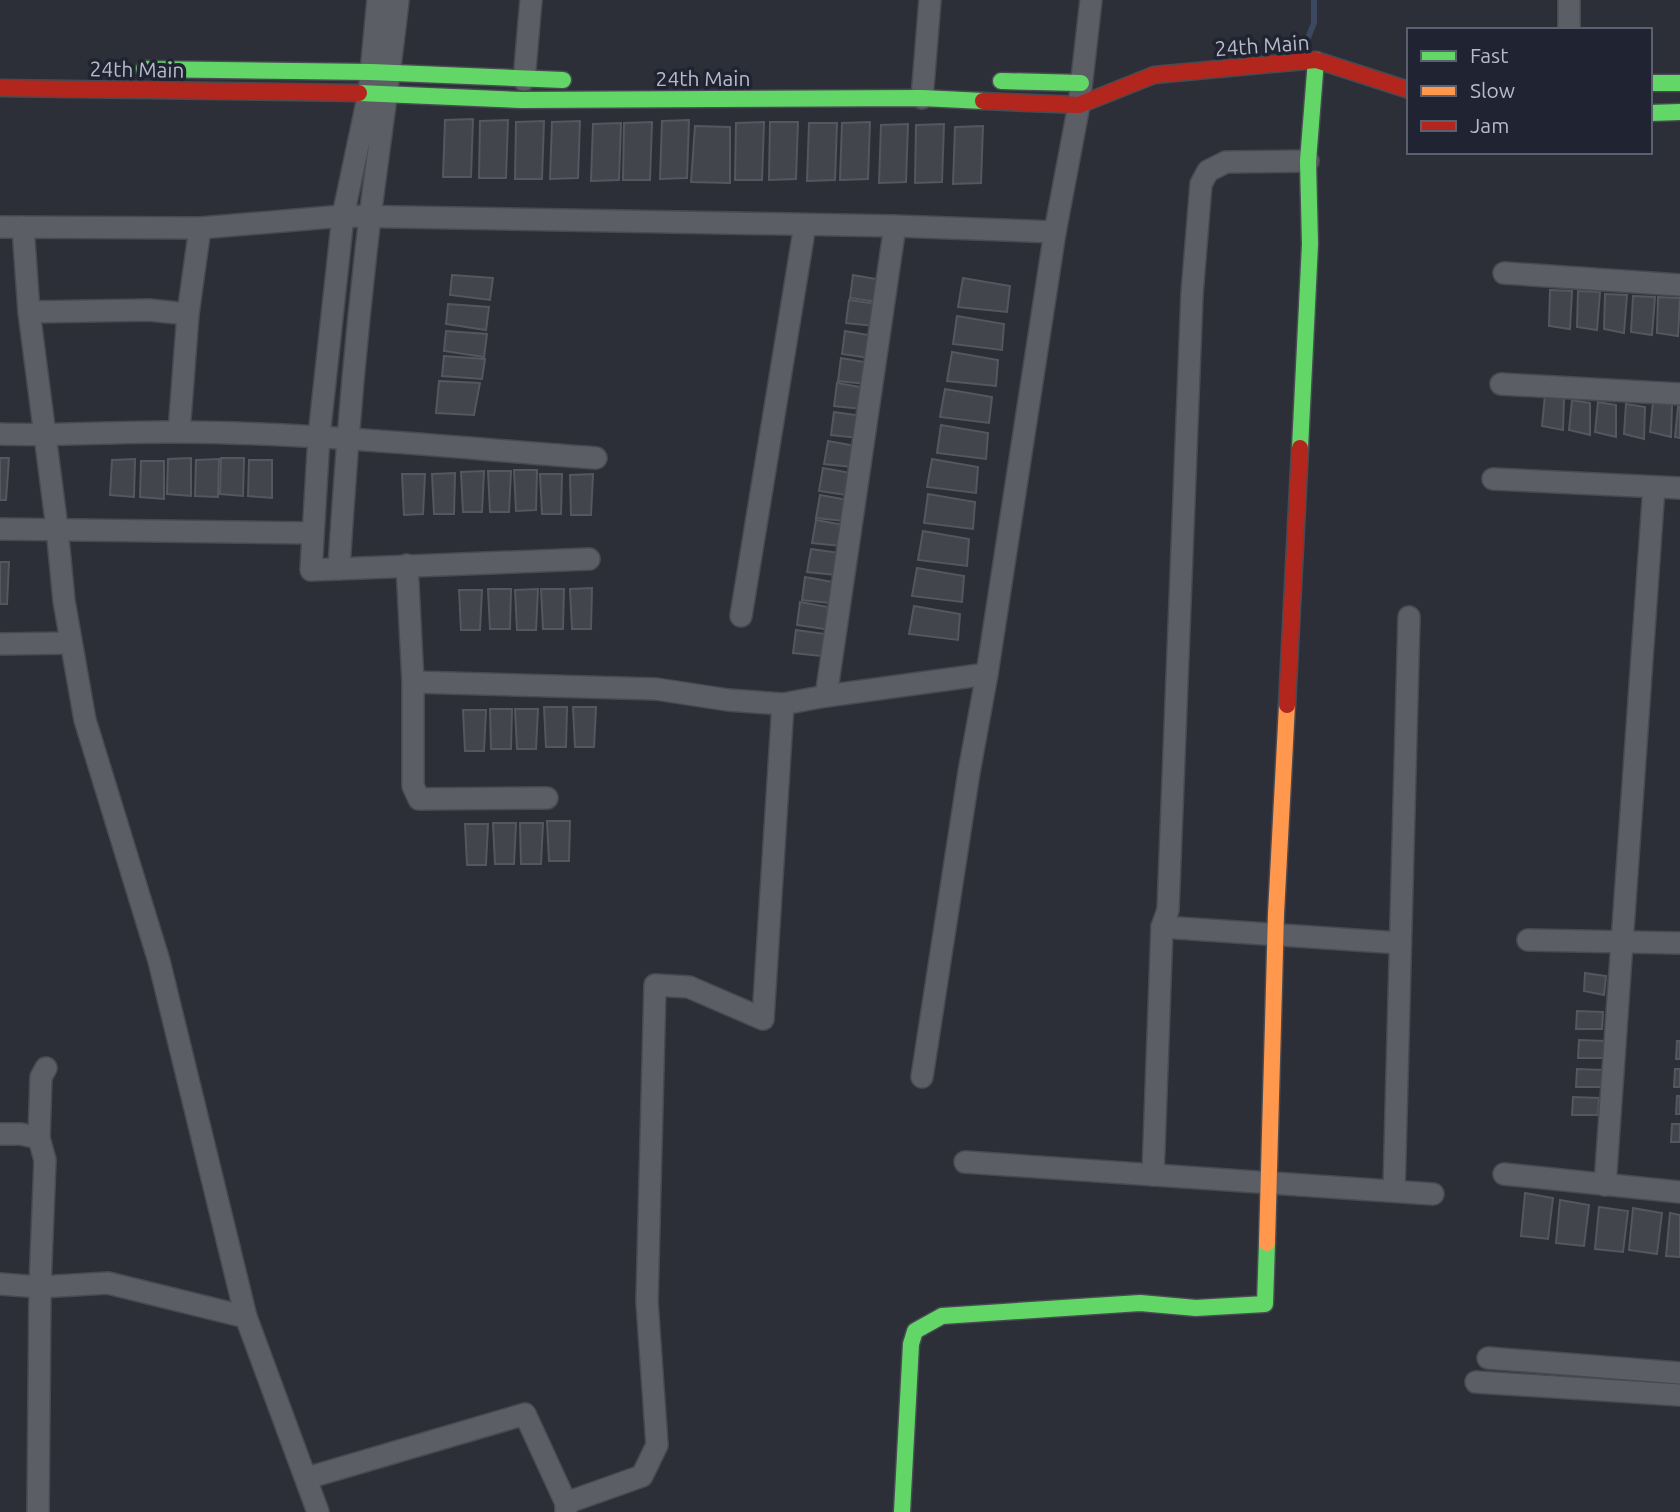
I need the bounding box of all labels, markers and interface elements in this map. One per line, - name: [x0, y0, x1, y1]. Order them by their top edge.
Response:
- legend: [1407, 28, 1652, 154]
- street label: 24th Main: [1214, 30, 1310, 60]
- text: Fast: [1470, 43, 1508, 67]
- street label: 24th Main: [89, 56, 185, 82]
- street label: 24th Main: [656, 66, 750, 90]
- text: Slow: [1470, 78, 1515, 102]
- text: Jam: [1470, 113, 1509, 137]

